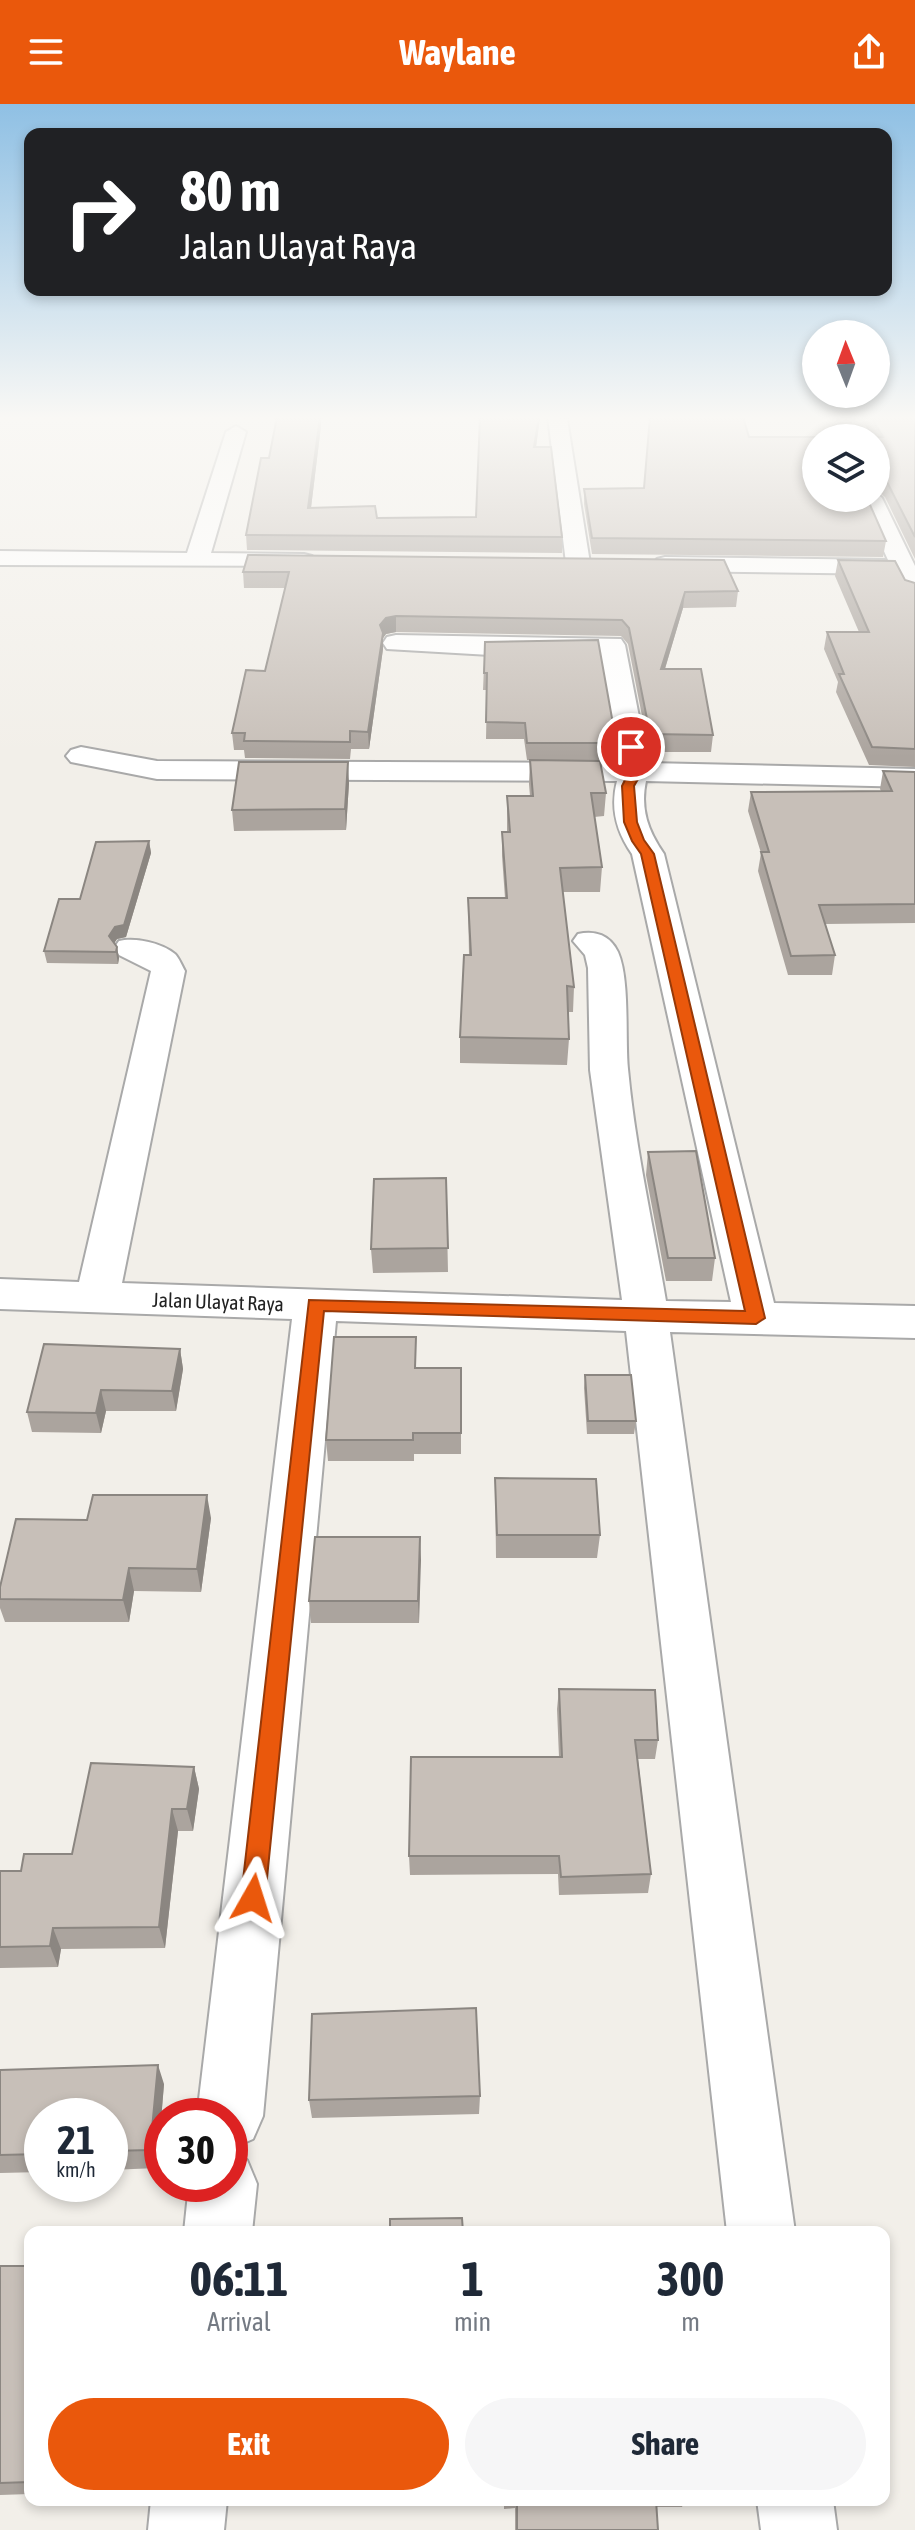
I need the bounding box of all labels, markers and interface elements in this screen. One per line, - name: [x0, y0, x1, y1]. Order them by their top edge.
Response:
- icon: menu: [24, 30, 68, 74]
- icon: share: [847, 30, 891, 74]
- text: Waylane: [399, 31, 516, 73]
- text: 80 m: [180, 159, 281, 223]
- icon: right: [48, 160, 152, 264]
- text: Jalan Ulayat Raya: [180, 225, 417, 267]
- north arrow: [802, 320, 890, 408]
- map controls: [802, 320, 890, 512]
- button: layers: [802, 424, 890, 512]
- pin: [597, 713, 665, 781]
- icon: arrive: [609, 725, 653, 769]
- street label: Jalan Ulayat Raya: [152, 1288, 284, 1315]
- position arrow: [211, 1856, 295, 1940]
- speed limit sign: 30: [144, 2098, 248, 2202]
- text: 21: [57, 2117, 95, 2162]
- text: km/h: [56, 2158, 96, 2181]
- text: 06:11: [190, 2251, 288, 2306]
- text: 1: [461, 2251, 484, 2306]
- text: 300: [657, 2251, 724, 2306]
- text: Arrival: [207, 2307, 271, 2337]
- text: min: [454, 2307, 491, 2337]
- text: m: [681, 2307, 700, 2337]
- button: Exit: [48, 2398, 449, 2490]
- button: Share: [465, 2398, 866, 2490]

